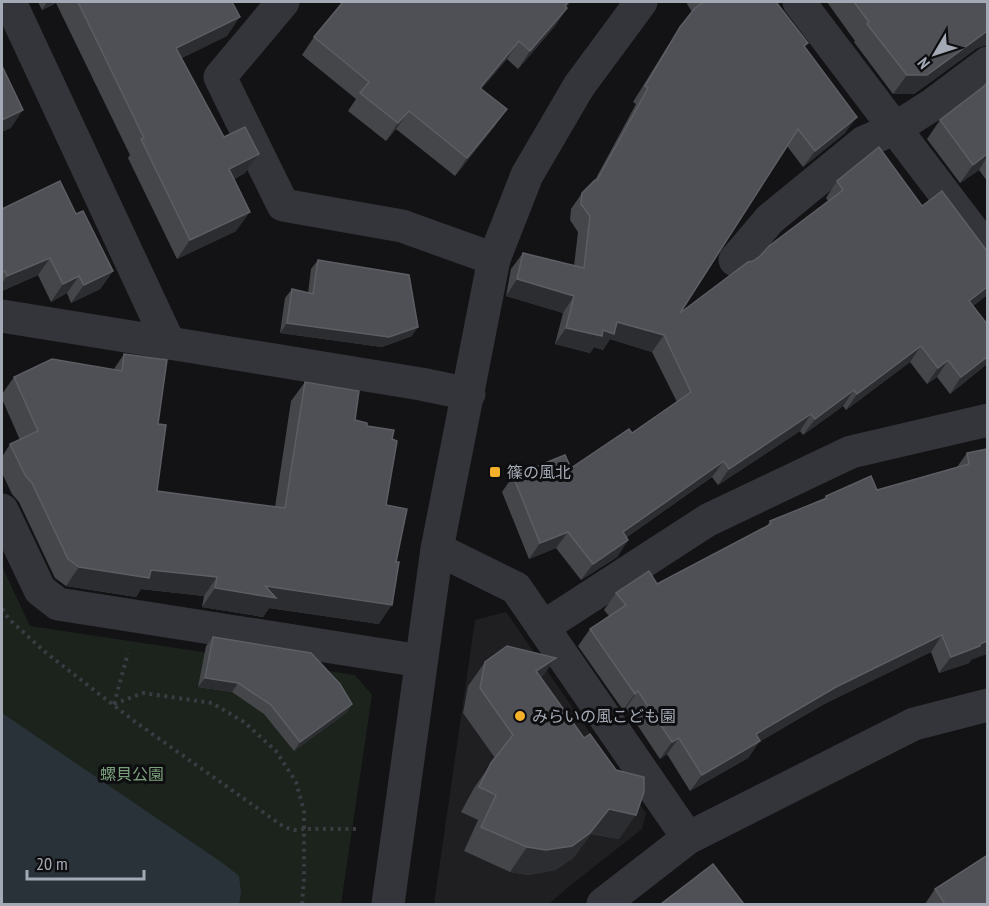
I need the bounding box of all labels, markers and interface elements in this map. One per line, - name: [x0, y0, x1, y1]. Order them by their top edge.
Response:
- north arrow: [905, 24, 965, 84]
- text: N: [913, 54, 934, 73]
- place label: 篠の風北: [507, 462, 571, 482]
- marker: 篠の風北: [488, 465, 502, 479]
- place label: みらいの風こども園: [532, 706, 676, 726]
- marker: みらいの風こども園: [513, 709, 527, 723]
- park label: 螺貝公園: [100, 764, 164, 784]
- scale bar: [27, 843, 144, 881]
- text: 20 m: [36, 852, 68, 875]

